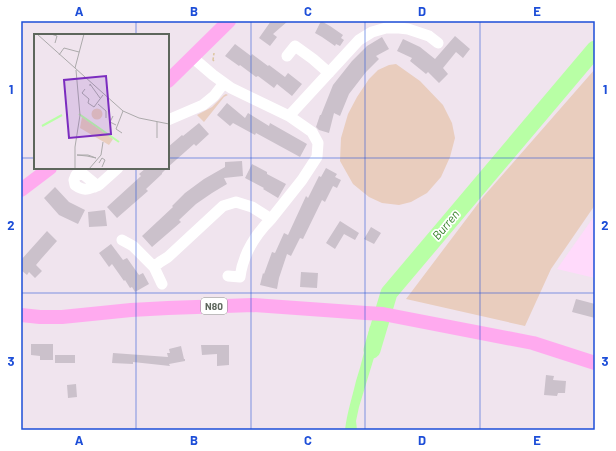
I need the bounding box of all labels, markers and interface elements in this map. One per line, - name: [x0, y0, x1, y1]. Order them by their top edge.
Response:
- text: A: [75, 3, 84, 19]
- text: B: [190, 3, 198, 19]
- text: C: [304, 3, 312, 19]
- text: D: [418, 3, 426, 19]
- text: E: [533, 3, 541, 19]
- inset map: [34, 34, 169, 169]
- text: 1: [9, 81, 13, 97]
- text: 1: [603, 81, 607, 97]
- water label: Burren: [429, 207, 462, 242]
- text: 2: [7, 217, 15, 233]
- text: 2: [601, 217, 609, 233]
- road number: N80: [201, 298, 227, 314]
- text: 3: [7, 353, 15, 369]
- text: 3: [601, 353, 609, 369]
- text: A: [75, 432, 84, 448]
- text: B: [190, 432, 198, 448]
- text: C: [304, 432, 312, 448]
- text: D: [418, 432, 426, 448]
- text: E: [533, 432, 541, 448]

